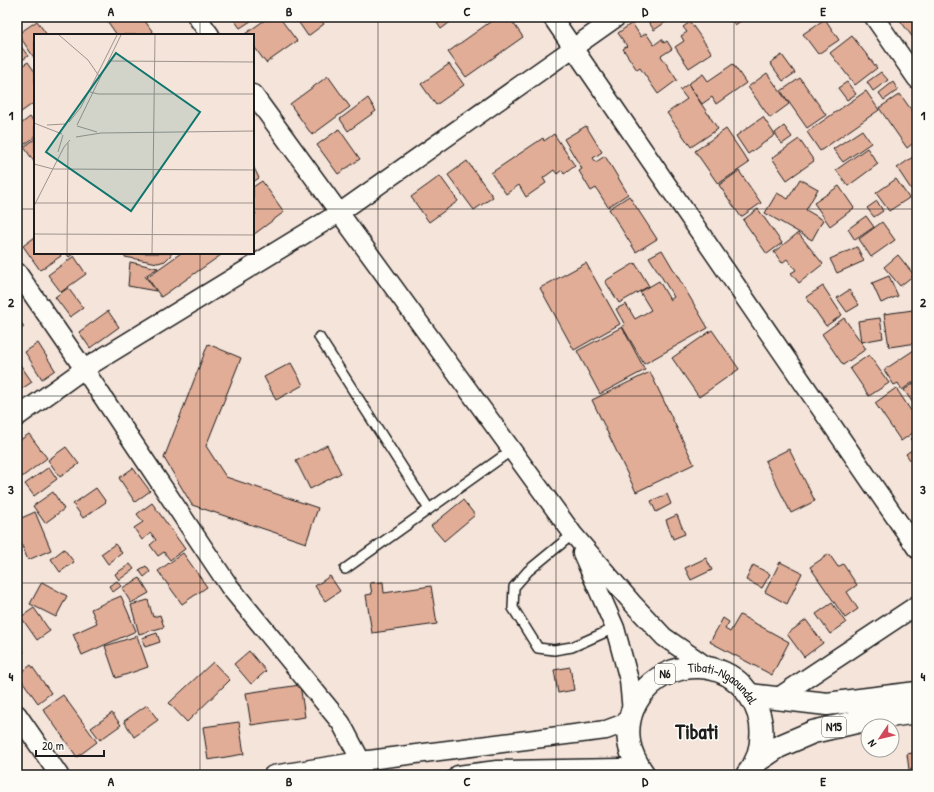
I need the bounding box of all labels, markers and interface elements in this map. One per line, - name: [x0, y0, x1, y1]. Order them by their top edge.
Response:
- text: A: [108, 2, 115, 20]
- text: B: [286, 2, 293, 20]
- text: C: [463, 2, 471, 20]
- text: D: [642, 2, 649, 20]
- text: E: [820, 2, 826, 20]
- inset map: [34, 34, 254, 254]
- text: 1: [9, 106, 14, 124]
- text: 1: [921, 106, 926, 124]
- text: 2: [8, 293, 15, 311]
- text: 2: [920, 293, 927, 311]
- text: 3: [8, 480, 14, 498]
- text: 3: [920, 480, 926, 498]
- street label: Tibati-Ngaoundal: [687, 658, 762, 708]
- road number: N6: [655, 664, 675, 684]
- text: 4: [9, 667, 14, 685]
- text: 4: [921, 667, 926, 685]
- district label: Tibati: [674, 717, 719, 746]
- road number: N15: [822, 717, 846, 737]
- north arrow: [860, 718, 900, 758]
- scale bar: [36, 732, 104, 758]
- text: 20 m: [42, 737, 64, 754]
- text: N: [864, 737, 879, 750]
- text: A: [108, 772, 115, 790]
- text: B: [286, 772, 293, 790]
- text: C: [463, 772, 471, 790]
- text: D: [642, 772, 649, 790]
- text: E: [820, 772, 826, 790]

